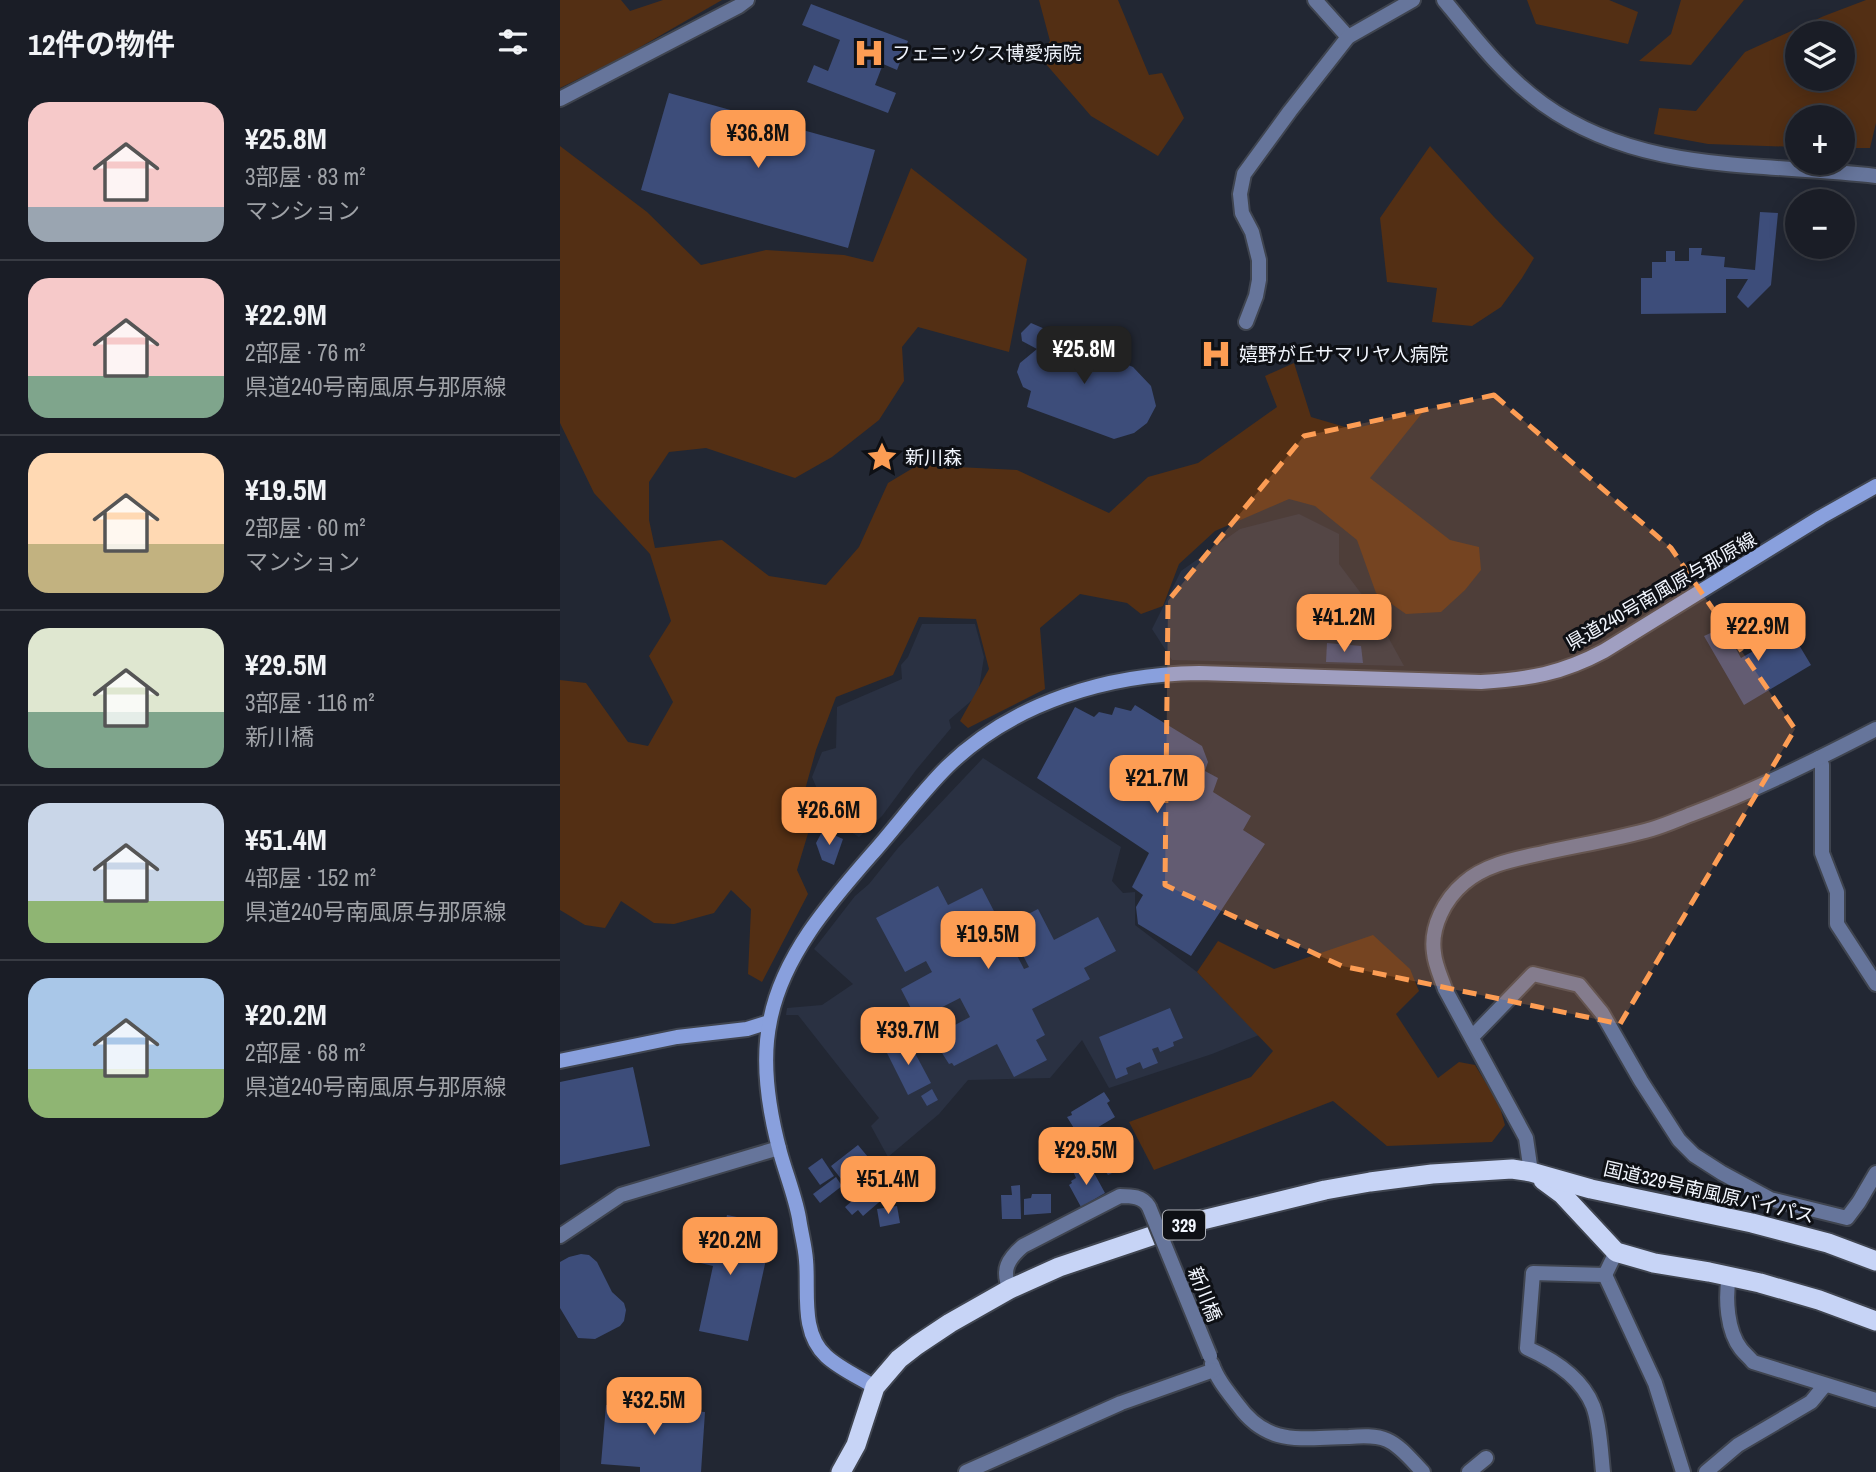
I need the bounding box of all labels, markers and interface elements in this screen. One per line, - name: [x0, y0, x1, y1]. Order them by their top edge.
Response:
- map controls: [1785, 21, 1855, 259]
- button: layers: [1785, 21, 1855, 91]
- icon: filters: [494, 23, 532, 61]
- text: 12件の物件: [28, 24, 175, 64]
- hospital icon: フェニックス博愛病院: [852, 36, 886, 70]
- place label: フェニックス博愛病院: [892, 40, 1081, 66]
- button: +: [1785, 105, 1855, 175]
- pin: ¥36.8M: [701, 110, 815, 170]
- text: ¥36.8M: [727, 117, 789, 148]
- text: ¥25.8M: [245, 118, 327, 158]
- icon: home: [84, 130, 168, 214]
- text: 3部屋 · 83 m²: [245, 161, 365, 192]
- button: −: [1785, 189, 1855, 259]
- text: マンション: [245, 195, 360, 226]
- text: ¥22.9M: [245, 294, 327, 334]
- icon: home: [84, 306, 168, 390]
- pin: ¥25.8M: [1027, 326, 1141, 386]
- text: ¥25.8M: [1053, 333, 1115, 364]
- text: 2部屋 · 76 m²: [245, 337, 365, 368]
- hospital icon: 嬉野が丘サマリヤ人病院: [1199, 337, 1233, 371]
- place label: 嬉野が丘サマリヤ人病院: [1239, 341, 1448, 367]
- text: 県道240号南風原与那原線: [245, 371, 506, 402]
- place icon: 新川森: [865, 440, 899, 474]
- place label: 新川森: [905, 444, 962, 470]
- text: ¥19.5M: [245, 469, 327, 509]
- icon: home: [84, 481, 168, 565]
- text: 2部屋 · 60 m²: [245, 512, 365, 543]
- street label: 県道240号南風原与那原線: [1561, 526, 1761, 656]
- text: マンション: [245, 546, 360, 577]
- pin: ¥41.2M: [1287, 594, 1401, 654]
- text: ¥41.2M: [1313, 601, 1375, 632]
- pin: ¥22.9M: [1701, 604, 1815, 663]
- text: ¥22.9M: [1727, 610, 1789, 641]
- text: ¥29.5M: [245, 644, 327, 684]
- icon: home: [84, 656, 168, 740]
- text: 3部屋 · 116 m²: [245, 687, 375, 718]
- text: 新川橋: [245, 721, 314, 752]
- pin: ¥21.7M: [1100, 756, 1214, 815]
- text: ¥21.7M: [1126, 762, 1188, 793]
- pin: ¥26.6M: [772, 788, 886, 847]
- text: ¥26.6M: [798, 794, 860, 825]
- text: ¥51.4M: [245, 819, 327, 859]
- icon: home: [84, 831, 168, 915]
- text: 4部屋 · 152 m²: [245, 862, 376, 893]
- text: 県道240号南風原与那原線: [245, 896, 506, 927]
- pin: ¥19.5M: [931, 912, 1045, 971]
- text: ¥19.5M: [957, 918, 1019, 949]
- text: ¥20.2M: [245, 994, 327, 1034]
- icon: home: [84, 1006, 168, 1090]
- pin: ¥39.7M: [851, 1007, 965, 1067]
- text: ¥39.7M: [877, 1014, 939, 1045]
- text: 2部屋 · 68 m²: [245, 1037, 365, 1068]
- text: 県道240号南風原与那原線: [245, 1071, 506, 1102]
- pin: ¥29.5M: [1029, 1128, 1143, 1187]
- text: ¥29.5M: [1055, 1134, 1117, 1165]
- street label: 国道329号南風原バイパス: [1601, 1155, 1817, 1229]
- pin: ¥51.4M: [831, 1156, 945, 1216]
- text: ¥51.4M: [857, 1163, 919, 1194]
- road number: 329: [1163, 1210, 1205, 1240]
- pin: ¥20.2M: [673, 1218, 787, 1277]
- text: ¥20.2M: [699, 1224, 761, 1255]
- street label: 新川橋: [1182, 1263, 1228, 1325]
- pin: ¥32.5M: [597, 1378, 711, 1437]
- text: ¥32.5M: [623, 1384, 685, 1415]

